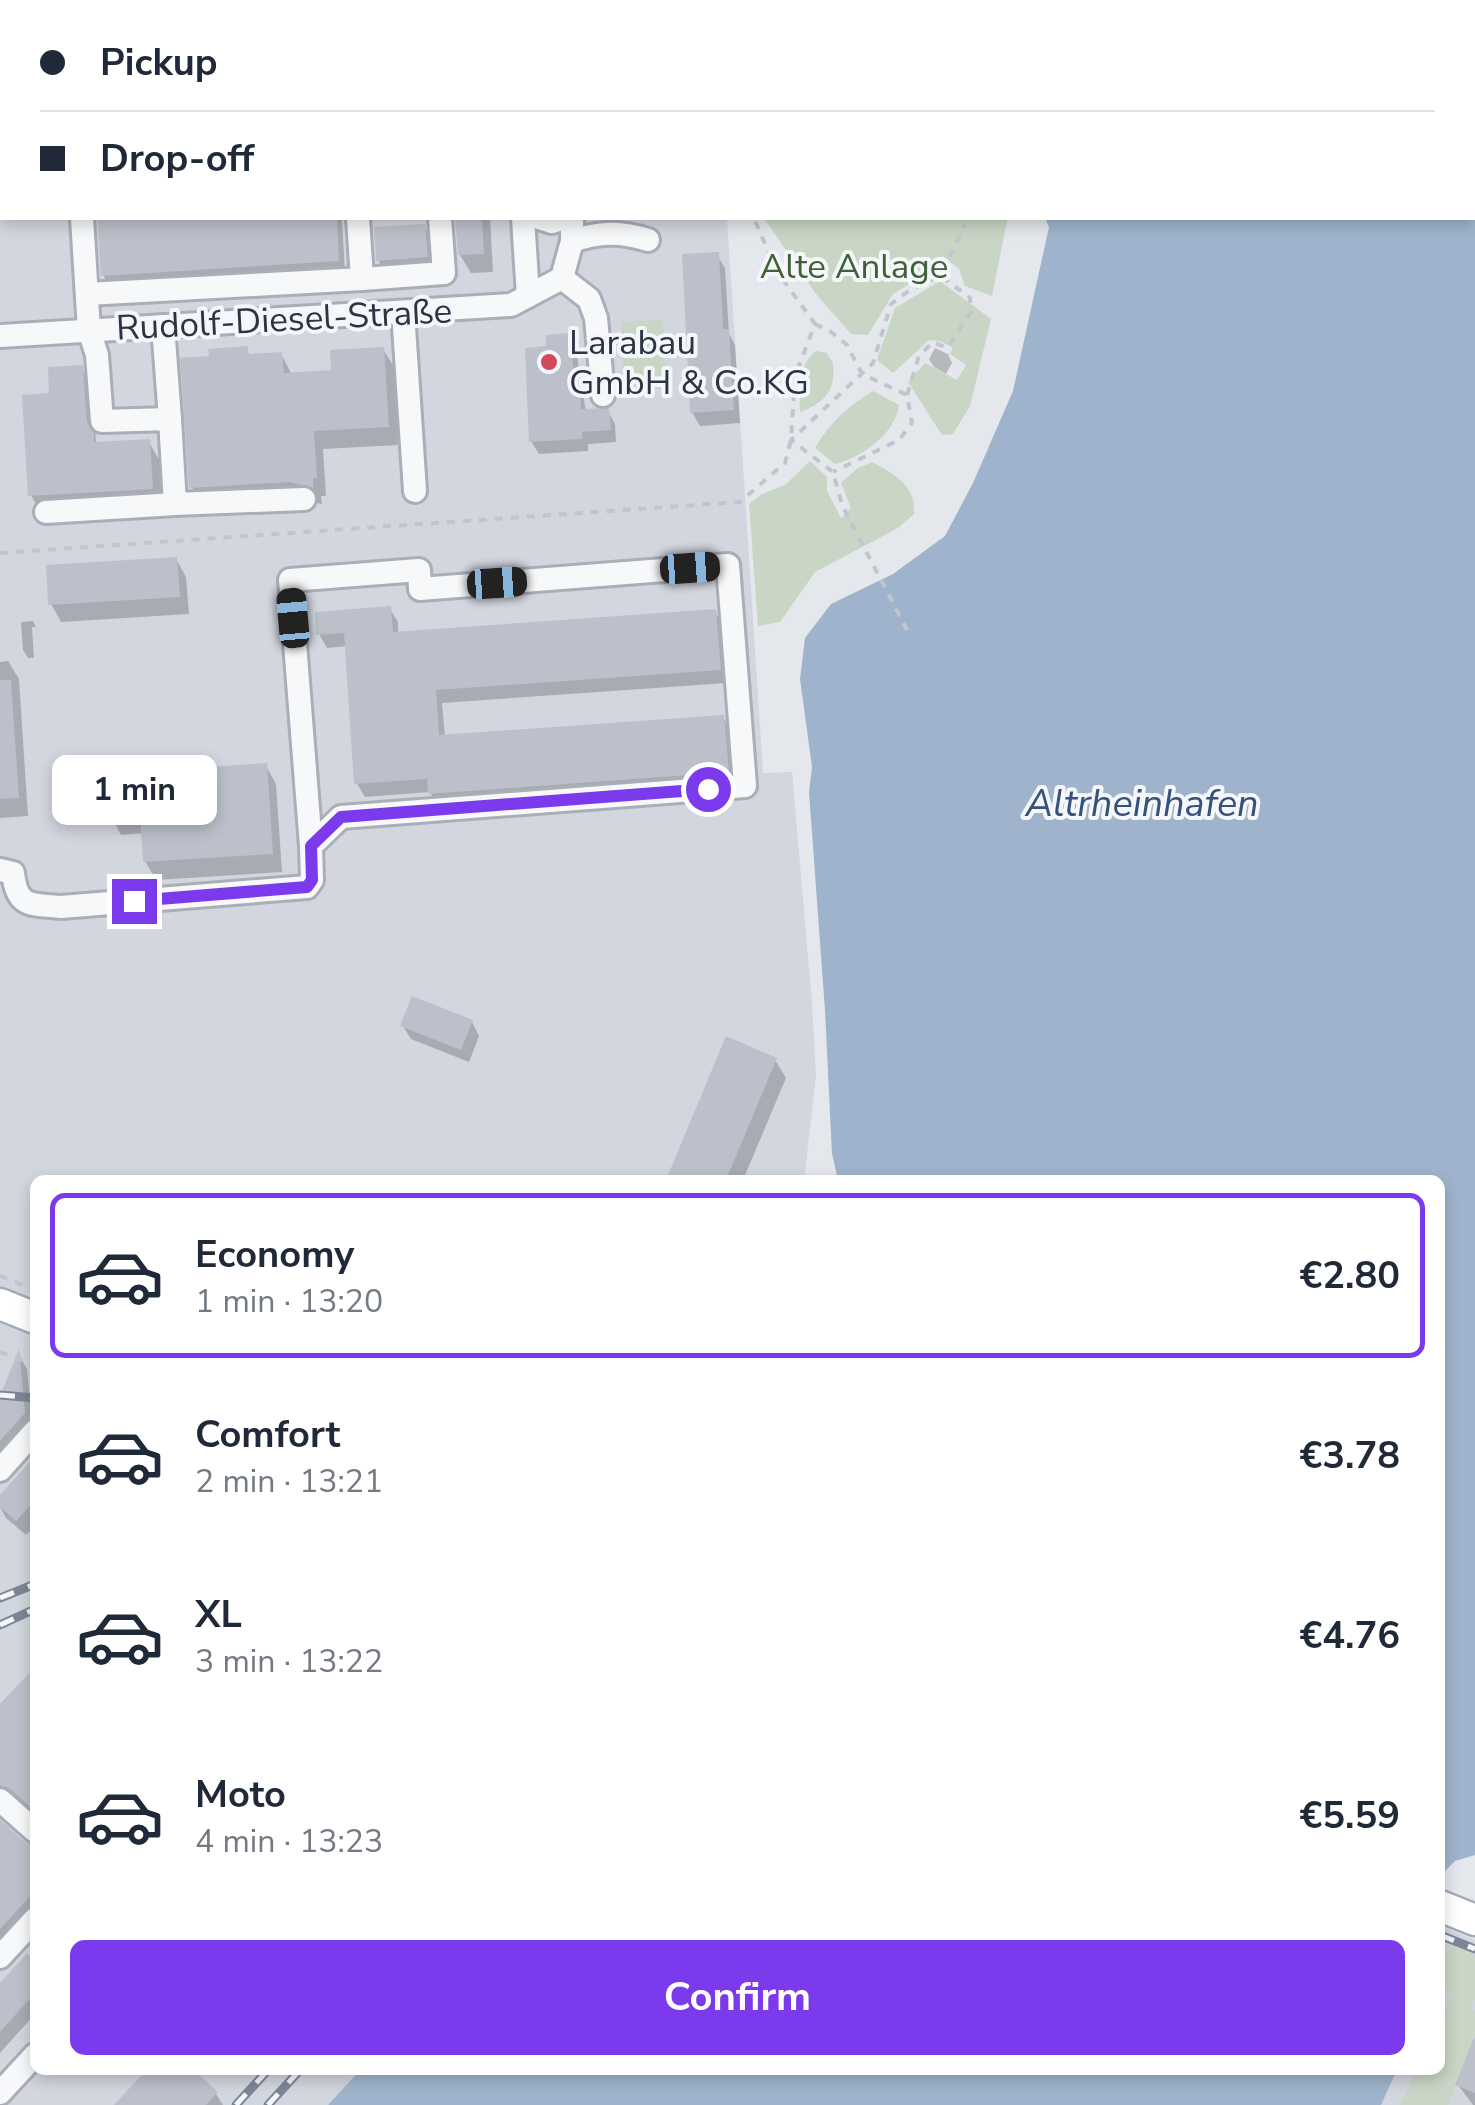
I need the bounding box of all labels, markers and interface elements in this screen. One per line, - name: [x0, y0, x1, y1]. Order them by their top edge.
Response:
- text: Pickup: [100, 37, 218, 88]
- text: Drop-off: [100, 133, 254, 184]
- park label: Alte Anlage: [760, 243, 948, 290]
- street label: Rudolf-Diesel-Straße: [115, 287, 453, 352]
- place label: Larabau GmbH & Co.KG: [569, 319, 809, 406]
- marker: Larabau GmbH & Co.KG: [538, 351, 560, 373]
- car: [659, 551, 721, 585]
- car: [466, 566, 528, 600]
- car: [275, 587, 311, 649]
- callout: 1 min: [52, 756, 216, 826]
- route start: [686, 767, 731, 812]
- text: 1 min: [93, 768, 176, 811]
- water label: Altrheinhafen: [1024, 778, 1259, 829]
- route end: [112, 879, 157, 924]
- text: Economy: [195, 1229, 354, 1280]
- icon: car: [75, 1231, 165, 1321]
- text: €2.80: [1299, 1250, 1400, 1301]
- text: 1 min · 13:20: [195, 1280, 383, 1323]
- text: Comfort: [195, 1409, 340, 1460]
- icon: car: [75, 1411, 165, 1501]
- text: €3.78: [1299, 1430, 1400, 1481]
- text: 2 min · 13:21: [195, 1460, 383, 1503]
- text: XL: [195, 1589, 242, 1640]
- icon: car: [75, 1591, 165, 1681]
- text: €4.76: [1299, 1610, 1400, 1661]
- text: 3 min · 13:22: [195, 1640, 383, 1683]
- text: Moto: [195, 1769, 286, 1820]
- icon: car: [75, 1771, 165, 1861]
- text: €5.59: [1299, 1790, 1400, 1841]
- text: 4 min · 13:23: [195, 1820, 383, 1863]
- button: Confirm: [70, 1940, 1405, 2055]

